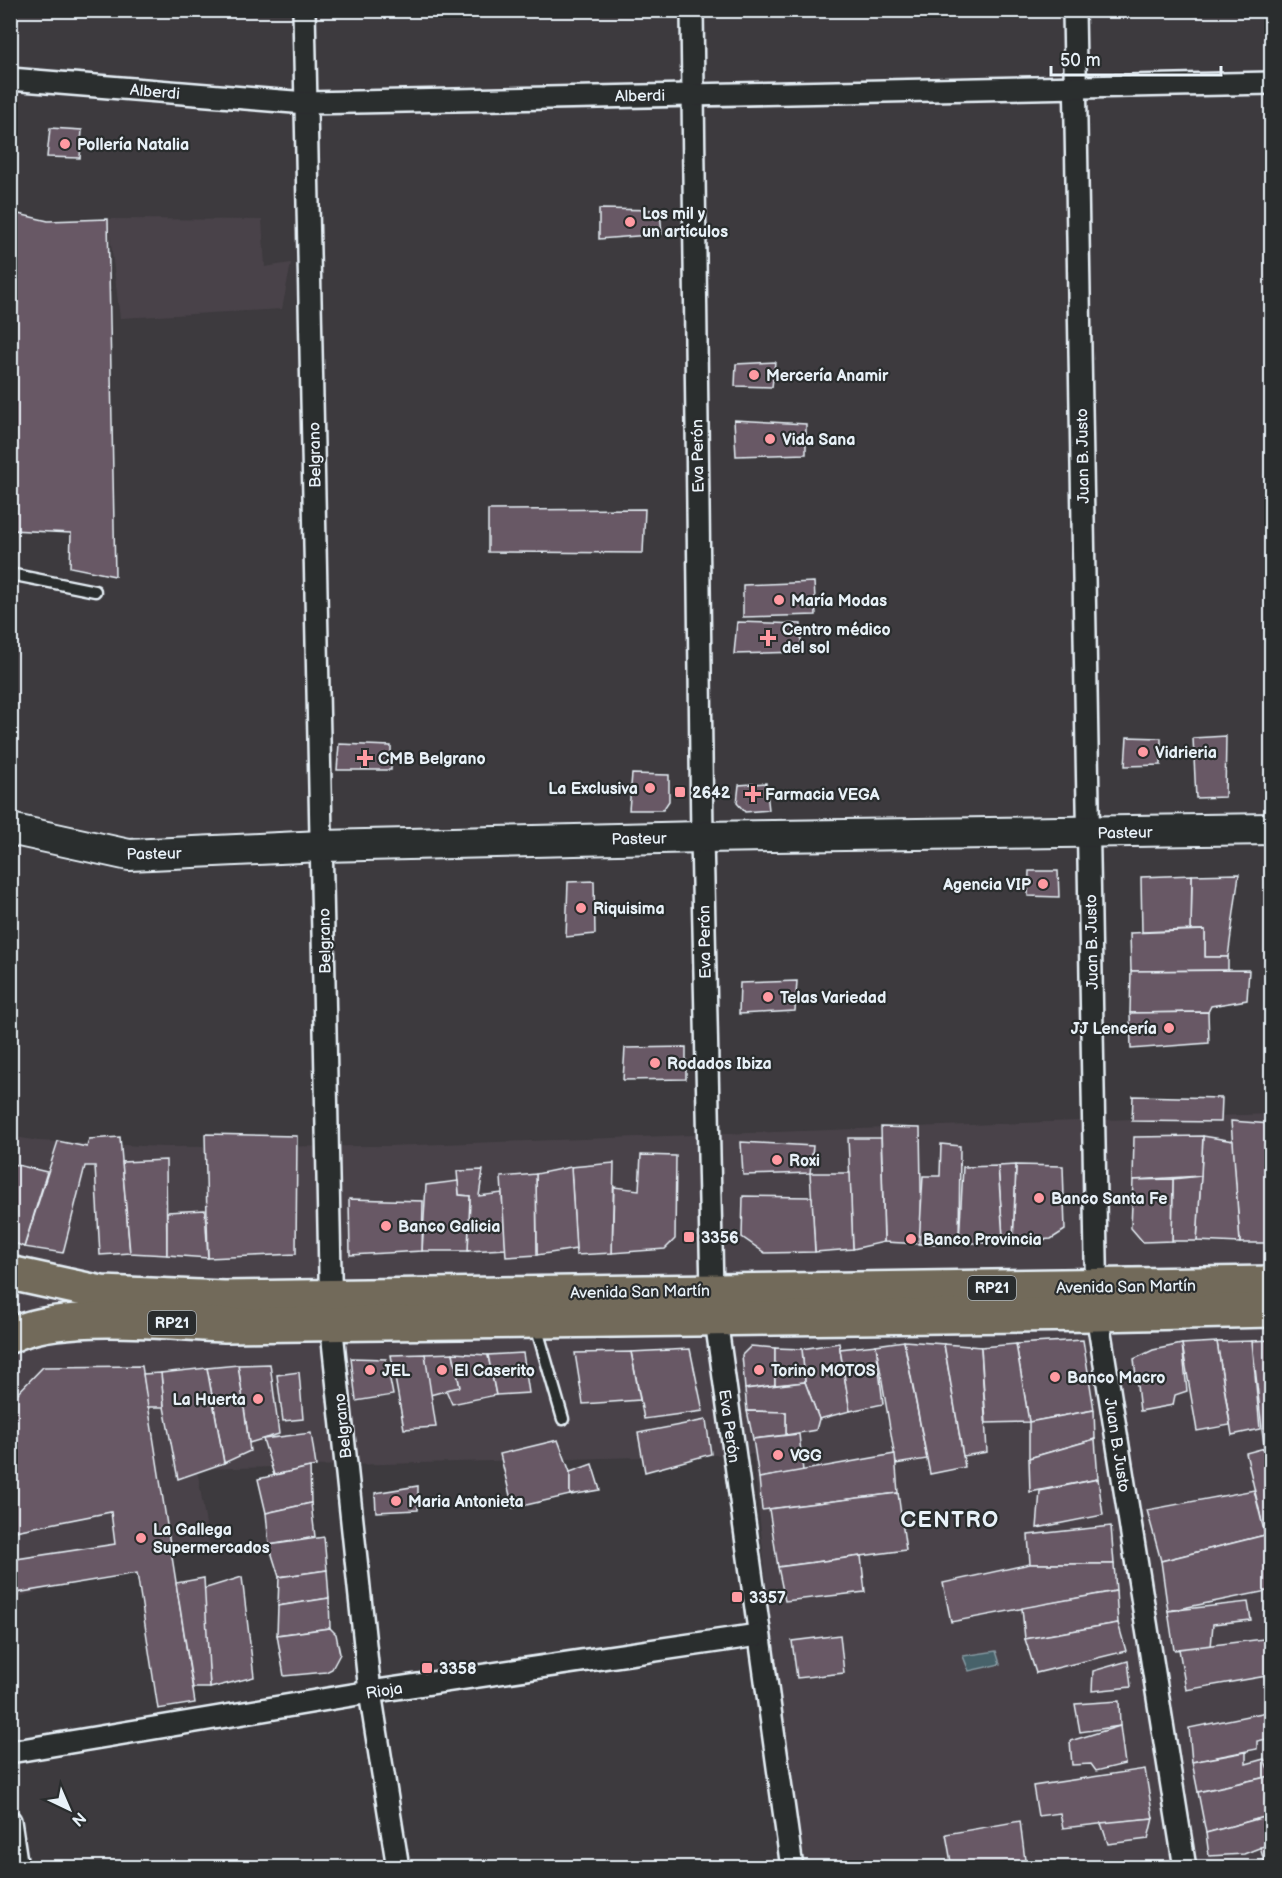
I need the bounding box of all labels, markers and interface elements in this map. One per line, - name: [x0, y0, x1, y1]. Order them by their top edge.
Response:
- scale bar: [1051, 39, 1220, 77]
- text: 50 m: [1060, 50, 1101, 71]
- street label: Alberdi: [129, 81, 181, 104]
- street label: Alberdi: [615, 87, 665, 106]
- place label: Pollería Natalia: [77, 136, 189, 155]
- marker: Pollería Natalia: [58, 137, 72, 151]
- place label: Los mil y un artículos: [642, 205, 728, 242]
- marker: Los mil y un artículos: [623, 215, 637, 229]
- place label: Mercería Anamir: [766, 367, 889, 386]
- marker: Mercería Anamir: [747, 368, 761, 382]
- street label: Juan B. Justo: [1073, 408, 1094, 504]
- street label: Eva Perón: [688, 419, 709, 493]
- street label: Belgrano: [305, 422, 326, 488]
- place label: Vida Sana: [782, 431, 855, 450]
- marker: Vida Sana: [763, 432, 777, 446]
- place label: María Modas: [791, 592, 887, 611]
- marker: María Modas: [772, 593, 786, 607]
- place label: Centro médico del sol: [782, 621, 891, 658]
- marker: Centro médico del sol: [759, 629, 777, 647]
- place label: Vidrieria: [1155, 744, 1217, 763]
- marker: Vidrieria: [1136, 745, 1150, 759]
- marker: CMB Belgrano: [356, 749, 374, 767]
- place label: CMB Belgrano: [378, 750, 486, 769]
- place label: La Exclusiva: [548, 780, 638, 799]
- marker: La Exclusiva: [643, 781, 657, 795]
- place label: 2642: [692, 784, 731, 803]
- marker: 2642: [673, 785, 687, 799]
- place label: Farmacia VEGA: [765, 786, 880, 805]
- marker: Farmacia VEGA: [746, 787, 760, 801]
- street label: Pasteur: [1097, 824, 1153, 843]
- street label: Pasteur: [611, 830, 667, 849]
- street label: Pasteur: [126, 845, 182, 864]
- place label: Agencia VIP: [942, 876, 1031, 895]
- marker: Agencia VIP: [1036, 877, 1050, 891]
- street label: Juan B. Justo: [1082, 894, 1103, 990]
- place label: Riquisima: [593, 900, 665, 919]
- marker: Riquisima: [574, 901, 588, 915]
- street label: Eva Perón: [695, 905, 716, 979]
- street label: Belgrano: [315, 908, 336, 974]
- place label: Telas Variedad: [780, 989, 886, 1008]
- marker: Telas Variedad: [761, 990, 775, 1004]
- place label: JJ Lencería: [1071, 1020, 1157, 1039]
- marker: JJ Lencería: [1162, 1021, 1176, 1035]
- place label: Rodados Ibiza: [667, 1055, 772, 1074]
- marker: Rodados Ibiza: [648, 1056, 662, 1070]
- place label: Roxi: [789, 1152, 820, 1171]
- marker: Roxi: [770, 1153, 784, 1167]
- place label: Banco Santa Fe: [1051, 1190, 1167, 1209]
- marker: Banco Santa Fe: [1032, 1191, 1046, 1205]
- place label: Banco Galicia: [398, 1218, 500, 1237]
- marker: Banco Galicia: [379, 1219, 393, 1233]
- place label: 3356: [701, 1229, 739, 1248]
- marker: 3356: [682, 1230, 696, 1244]
- place label: Banco Provincia: [923, 1231, 1042, 1250]
- marker: Banco Provincia: [904, 1232, 918, 1246]
- road number: RP21: [968, 1276, 1016, 1300]
- street label: Avenida San Martín: [1056, 1277, 1196, 1298]
- street label: Avenida San Martín: [570, 1282, 710, 1303]
- road number: RP21: [148, 1311, 196, 1335]
- place label: JEL: [382, 1362, 411, 1381]
- place label: El Caserito: [454, 1362, 535, 1381]
- place label: Torino MOTOS: [771, 1362, 876, 1381]
- marker: JEL: [363, 1363, 377, 1377]
- marker: El Caserito: [435, 1363, 449, 1377]
- marker: Torino MOTOS: [752, 1363, 766, 1377]
- place label: Banco Macro: [1067, 1369, 1165, 1388]
- marker: Banco Macro: [1048, 1370, 1062, 1384]
- street label: Eva Perón: [714, 1388, 743, 1464]
- place label: La Huerta: [173, 1391, 246, 1410]
- marker: La Huerta: [251, 1392, 265, 1406]
- street label: Belgrano: [331, 1392, 356, 1460]
- street label: Juan B. Justo: [1100, 1397, 1133, 1494]
- place label: VGG: [790, 1447, 822, 1466]
- marker: VGG: [771, 1448, 785, 1462]
- place label: Maria Antonieta: [408, 1493, 524, 1512]
- marker: Maria Antonieta: [389, 1494, 403, 1508]
- district label: CENTRO: [900, 1507, 1000, 1534]
- place label: La Gallega Supermercados: [153, 1521, 270, 1558]
- marker: La Gallega Supermercados: [134, 1531, 148, 1545]
- place label: 3357: [749, 1589, 786, 1608]
- marker: 3357: [730, 1590, 744, 1604]
- place label: 3358: [439, 1660, 477, 1679]
- marker: 3358: [420, 1661, 434, 1675]
- street label: Rioja: [365, 1679, 404, 1704]
- north arrow: [39, 1779, 99, 1839]
- text: N: [67, 1808, 89, 1830]

